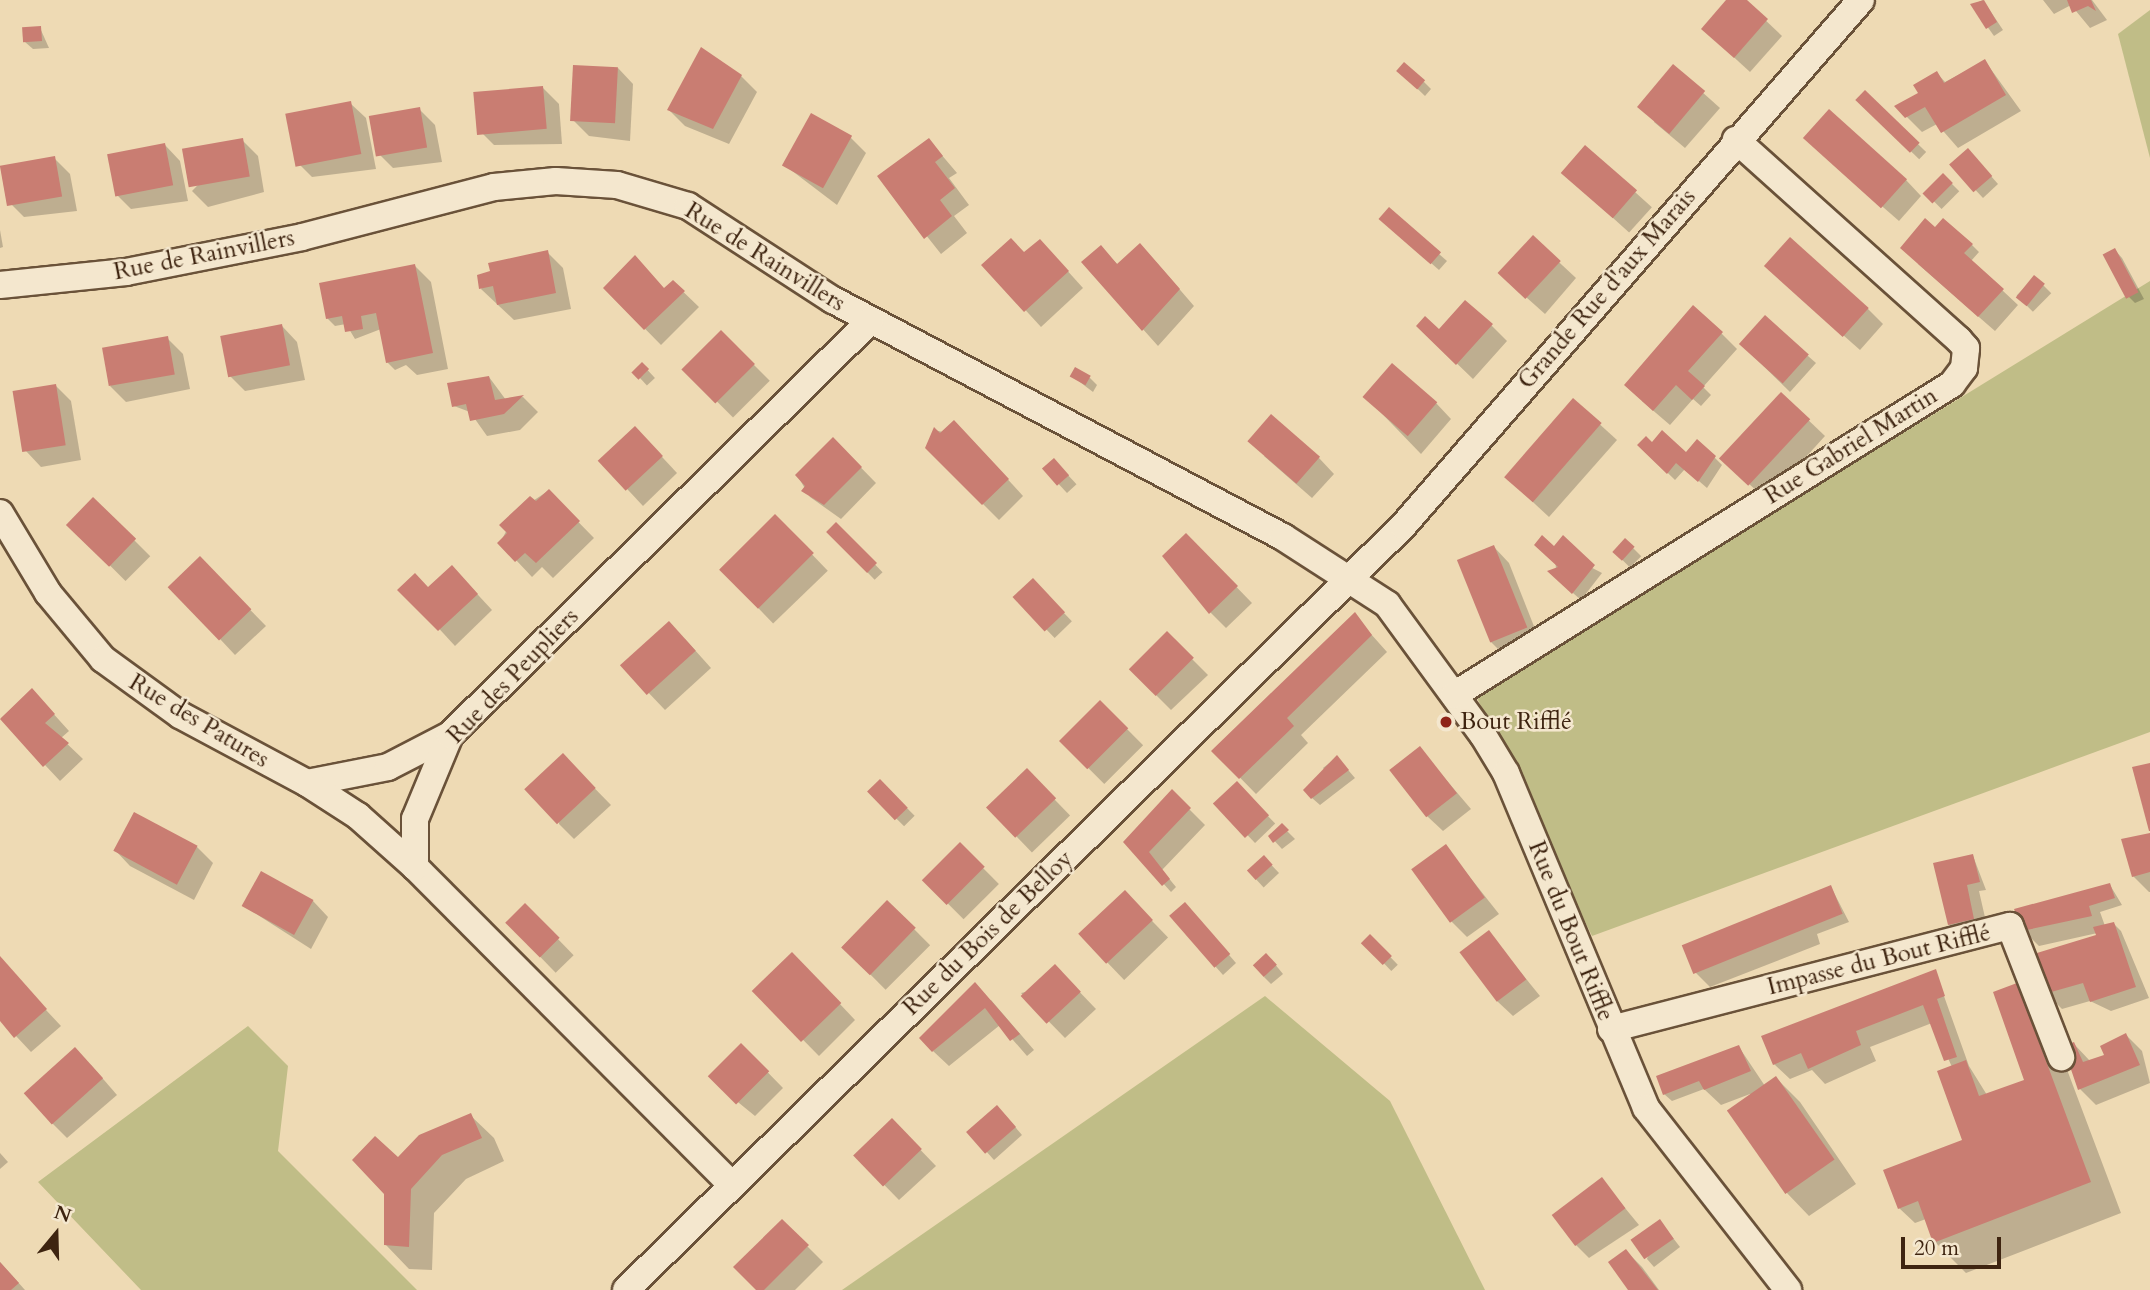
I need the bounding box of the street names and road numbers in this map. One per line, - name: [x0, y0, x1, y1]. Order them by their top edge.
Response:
- street label: Grande Rue d'aux Marais: [1512, 183, 1702, 395]
- street label: Rue de Rainvillers: [680, 196, 850, 318]
- street label: Rue de Rainvillers: [111, 223, 297, 287]
- street label: Rue Gabriel Martin: [1759, 381, 1943, 511]
- street label: Rue des Peupliers: [441, 602, 585, 750]
- street label: Rue des Patures: [124, 668, 274, 774]
- street label: Rue du Bout Riffle: [1522, 837, 1620, 1025]
- street label: Rue du Bois de Belloy: [897, 844, 1079, 1022]
- street label: Impasse du Bout Rifflé: [1764, 918, 1994, 1002]

